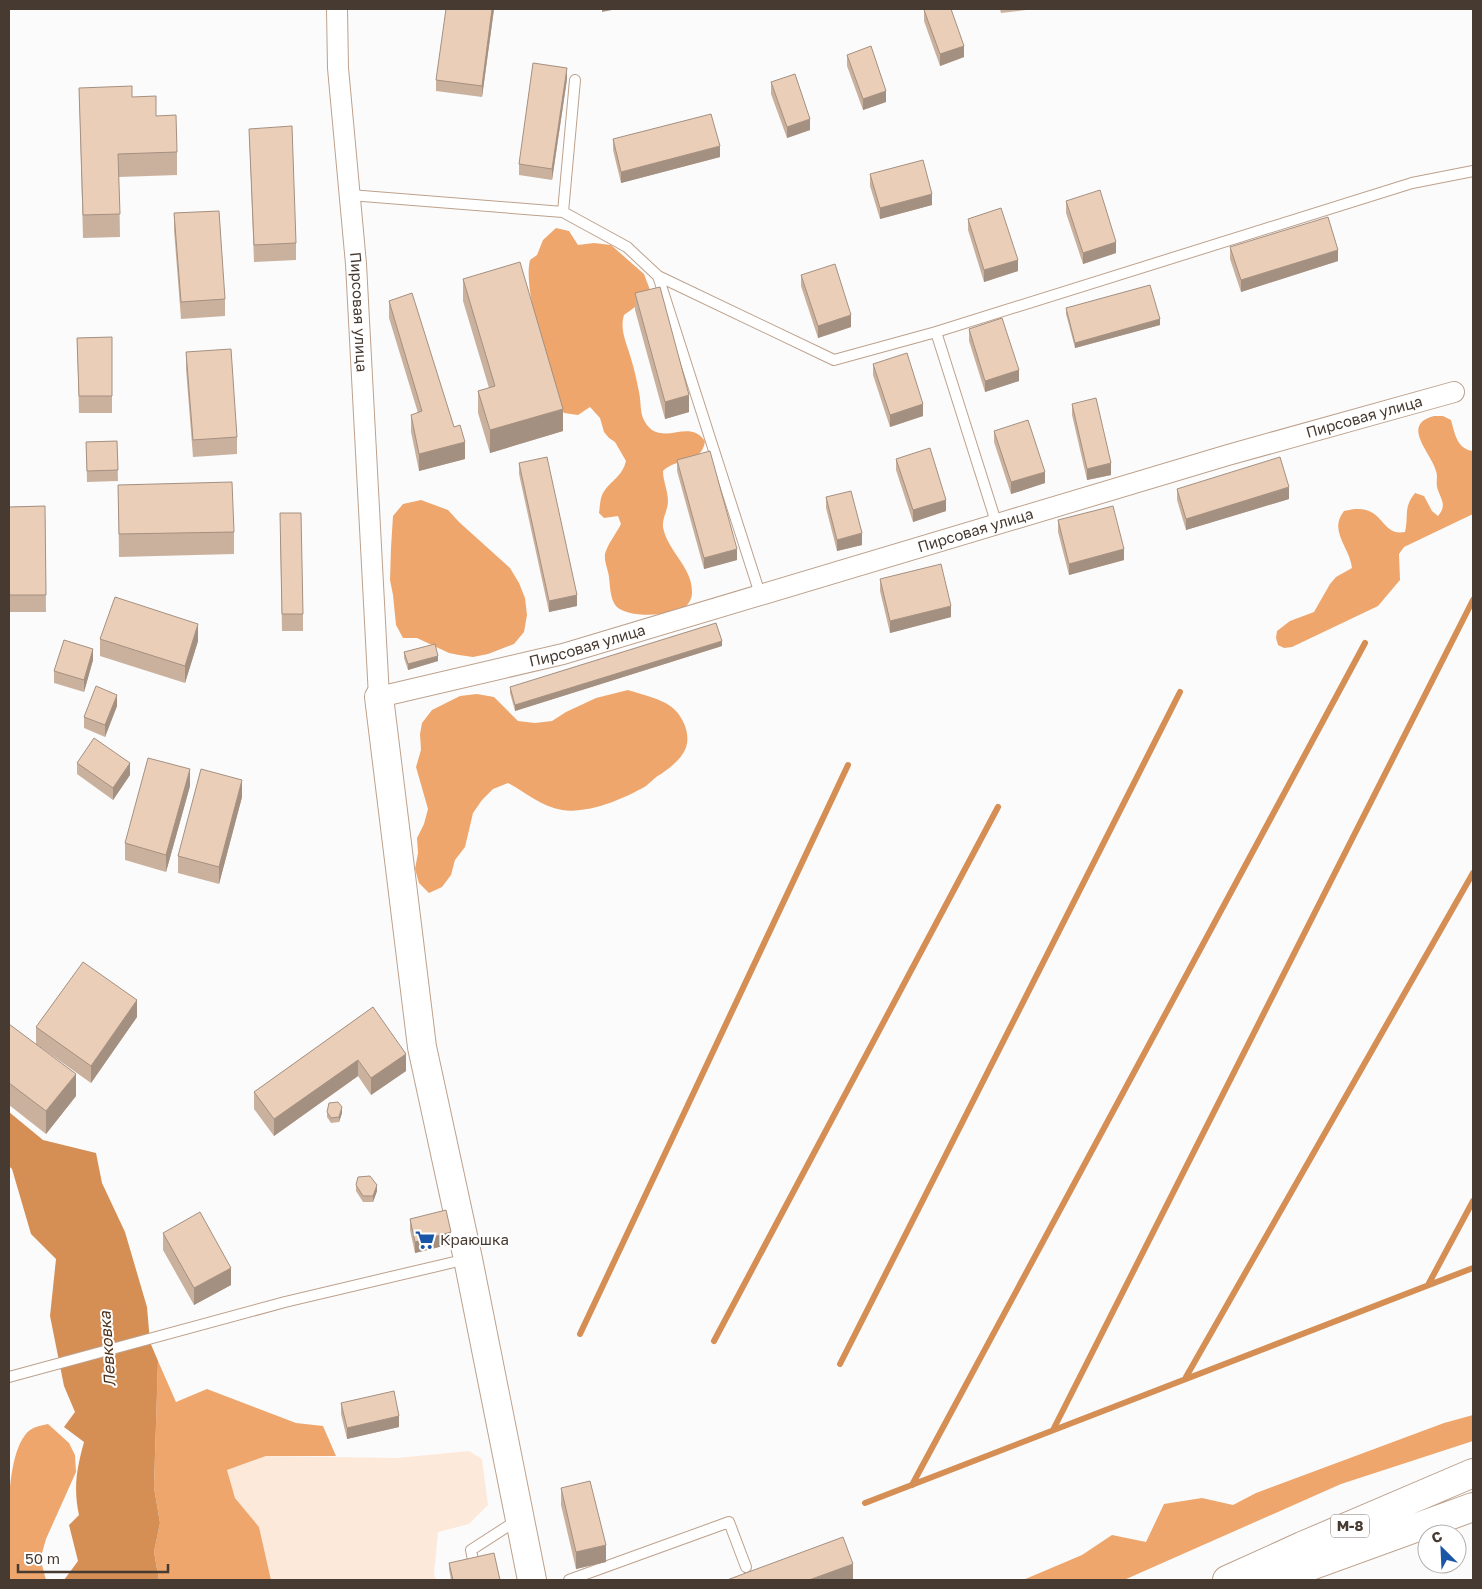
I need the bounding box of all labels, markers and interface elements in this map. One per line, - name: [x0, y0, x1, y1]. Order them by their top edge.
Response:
- street label: Пирсовая улица: [347, 251, 372, 373]
- street label: Пирсовая улица: [1304, 391, 1424, 441]
- street label: Пирсовая улица: [915, 504, 1035, 555]
- street label: Пирсовая улица: [527, 620, 647, 670]
- supermarket icon: Краюшка: [414, 1229, 436, 1251]
- place label: Краюшка: [440, 1230, 509, 1248]
- water label: Левковка: [94, 1310, 120, 1387]
- road number: М-8: [1331, 1514, 1369, 1538]
- north arrow: [1417, 1524, 1467, 1574]
- text: С: [1429, 1527, 1445, 1546]
- scale bar: [18, 1542, 168, 1574]
- text: 50 m: [25, 1549, 60, 1567]

